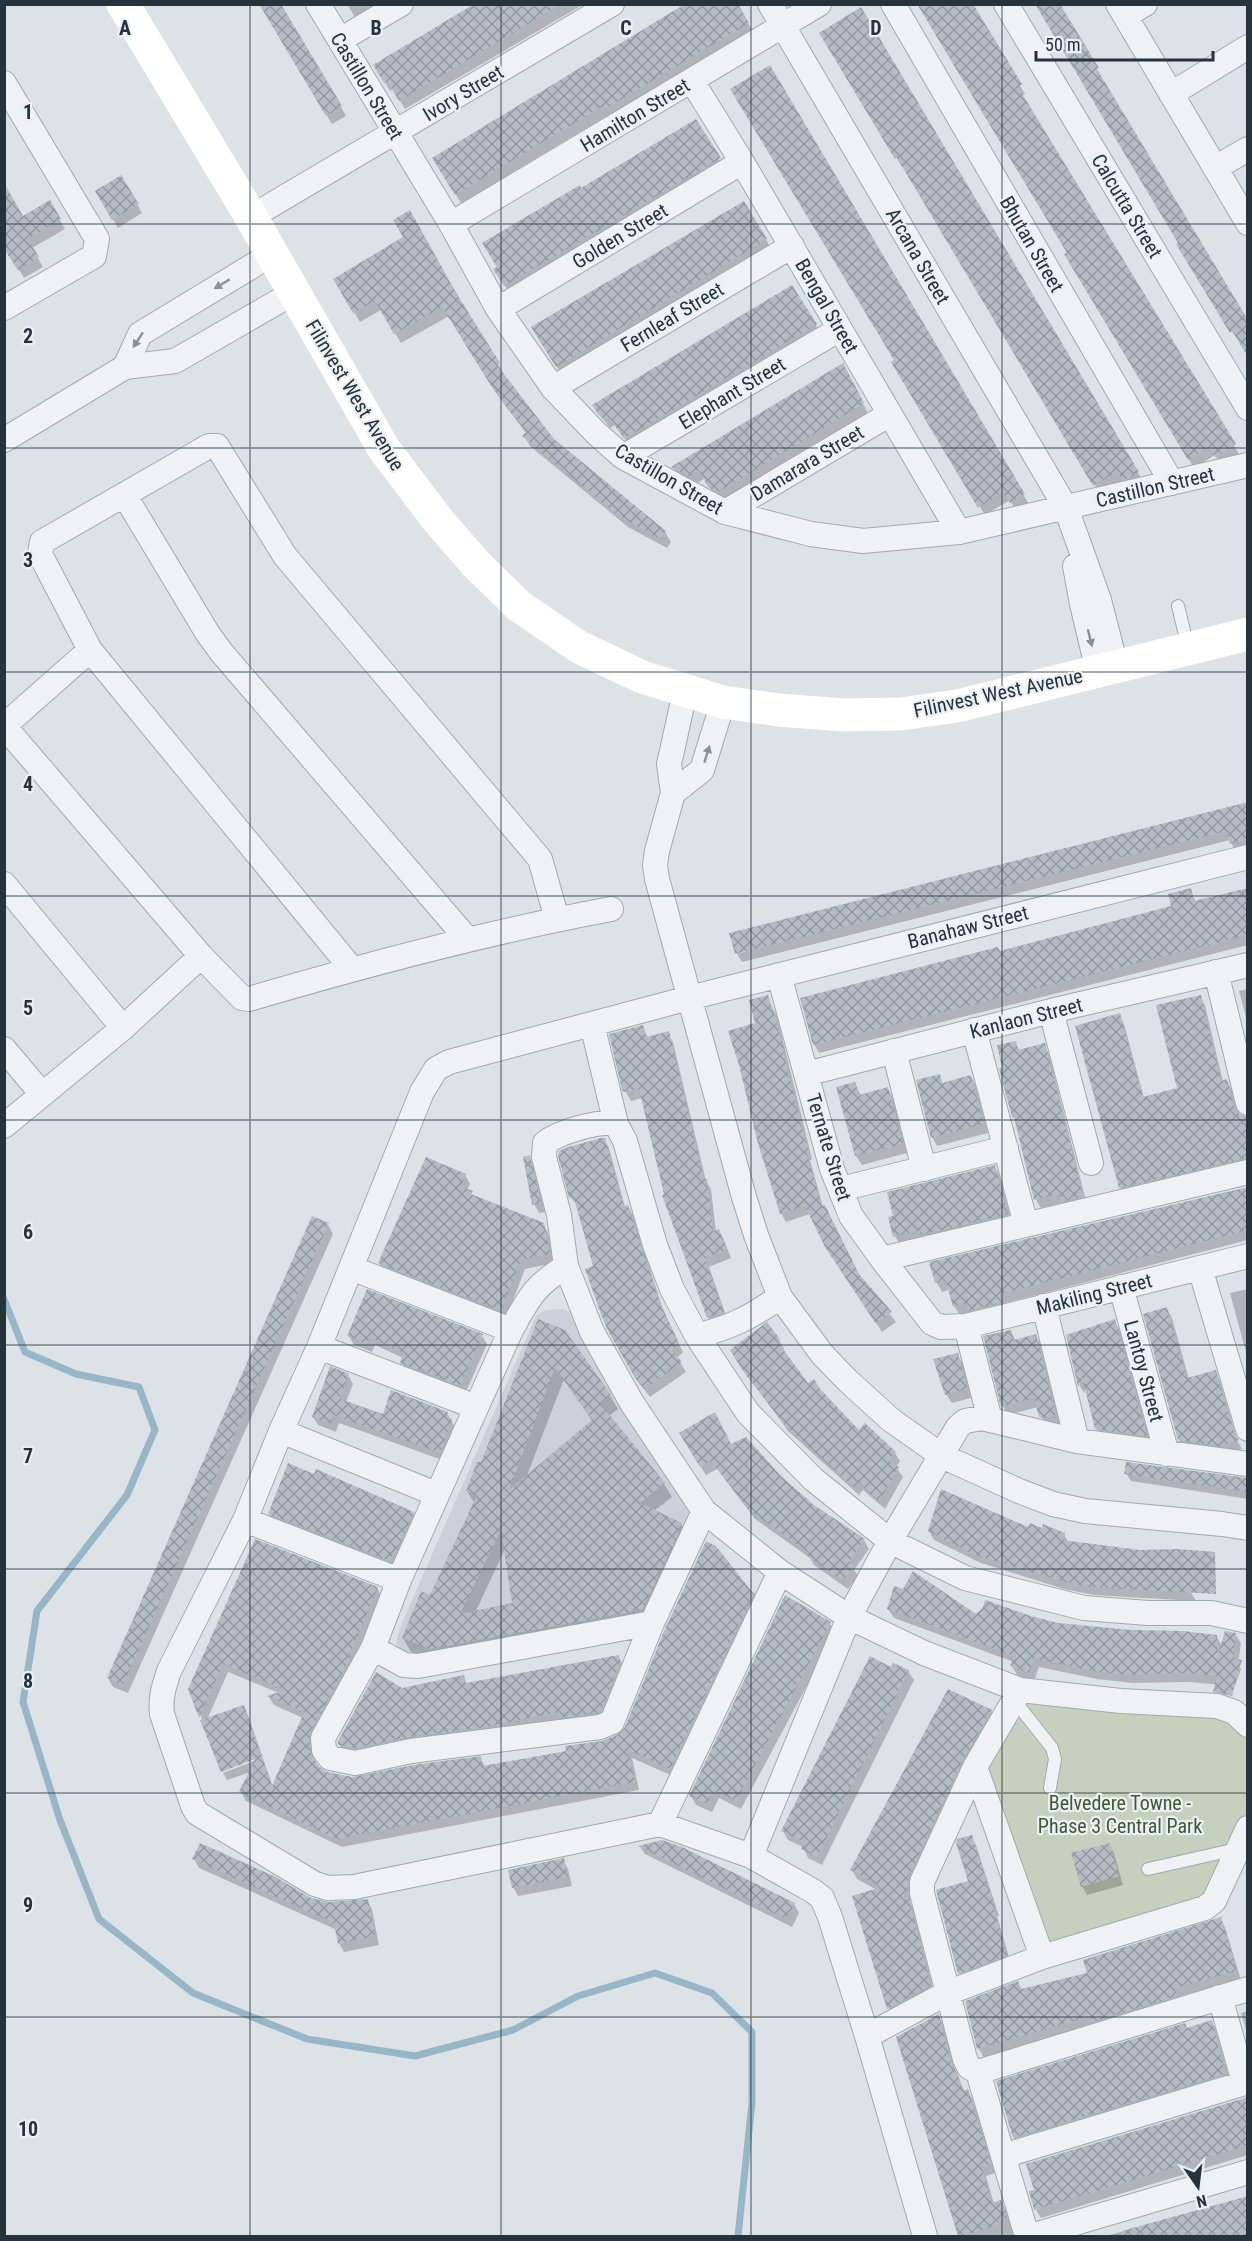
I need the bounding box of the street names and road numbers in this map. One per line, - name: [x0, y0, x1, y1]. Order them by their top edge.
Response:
- street label: Castillon Street: [326, 28, 408, 144]
- street label: Ivory Street: [418, 60, 508, 126]
- street label: Hamilton Street: [576, 73, 694, 157]
- street label: Calcutta Street: [1087, 150, 1168, 263]
- street label: Bhutan Street: [995, 192, 1069, 296]
- street label: Golden Street: [568, 198, 672, 274]
- street label: Arcana Street: [881, 204, 955, 308]
- street label: Bengal Street: [790, 254, 864, 358]
- street label: Fernleaf Street: [616, 277, 728, 357]
- street label: Filinvest West Avenue: [300, 315, 410, 475]
- street label: Elephant Street: [674, 352, 790, 434]
- street label: Damarara Street: [746, 420, 868, 506]
- street label: Castillon Street: [611, 438, 727, 520]
- street label: Castillon Street: [1093, 462, 1217, 512]
- street label: Filinvest West Avenue: [911, 663, 1085, 723]
- street label: Banahaw Street: [905, 900, 1031, 954]
- street label: Kanlaon Street: [967, 992, 1085, 1044]
- street label: Ternate Street: [801, 1090, 857, 1204]
- street label: Makiling Street: [1034, 1268, 1154, 1320]
- street label: Lantoy Street: [1119, 1318, 1169, 1424]

